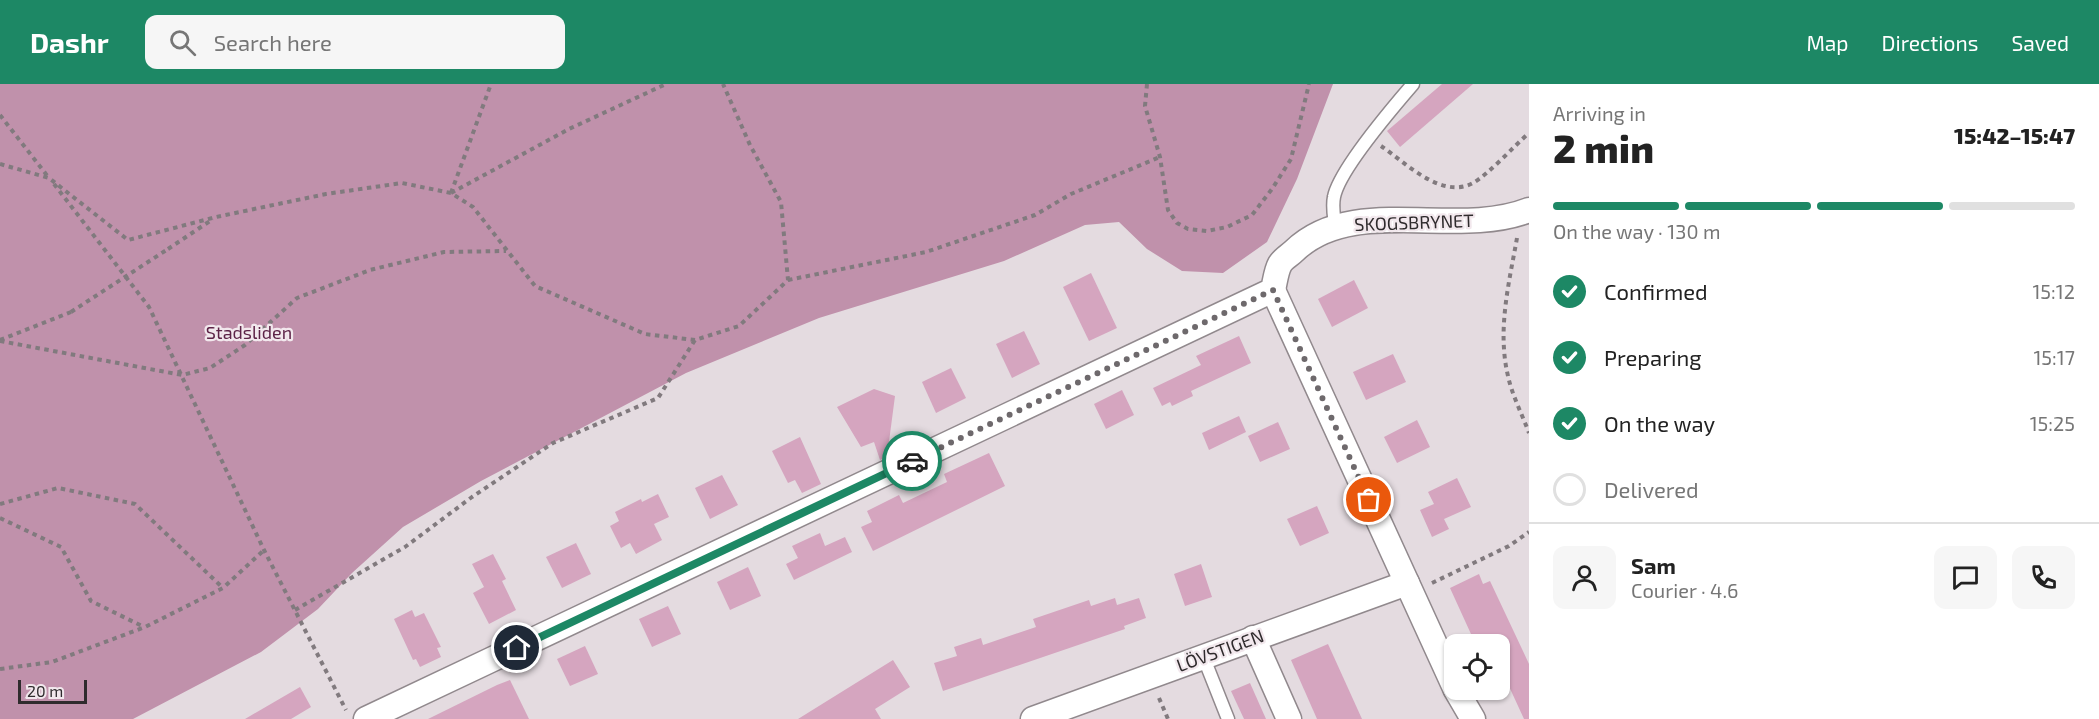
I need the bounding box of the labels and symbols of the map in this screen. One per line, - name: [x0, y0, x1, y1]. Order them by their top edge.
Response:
- street label: SKOGSBRYNET: [1354, 209, 1475, 235]
- park label: Stadsliden: [206, 321, 292, 343]
- courier: [882, 431, 942, 491]
- pin: [1343, 474, 1394, 525]
- pin: [491, 622, 542, 673]
- street label: LÖVSTIGEN: [1173, 624, 1267, 676]
- scale bar: [18, 677, 87, 704]

